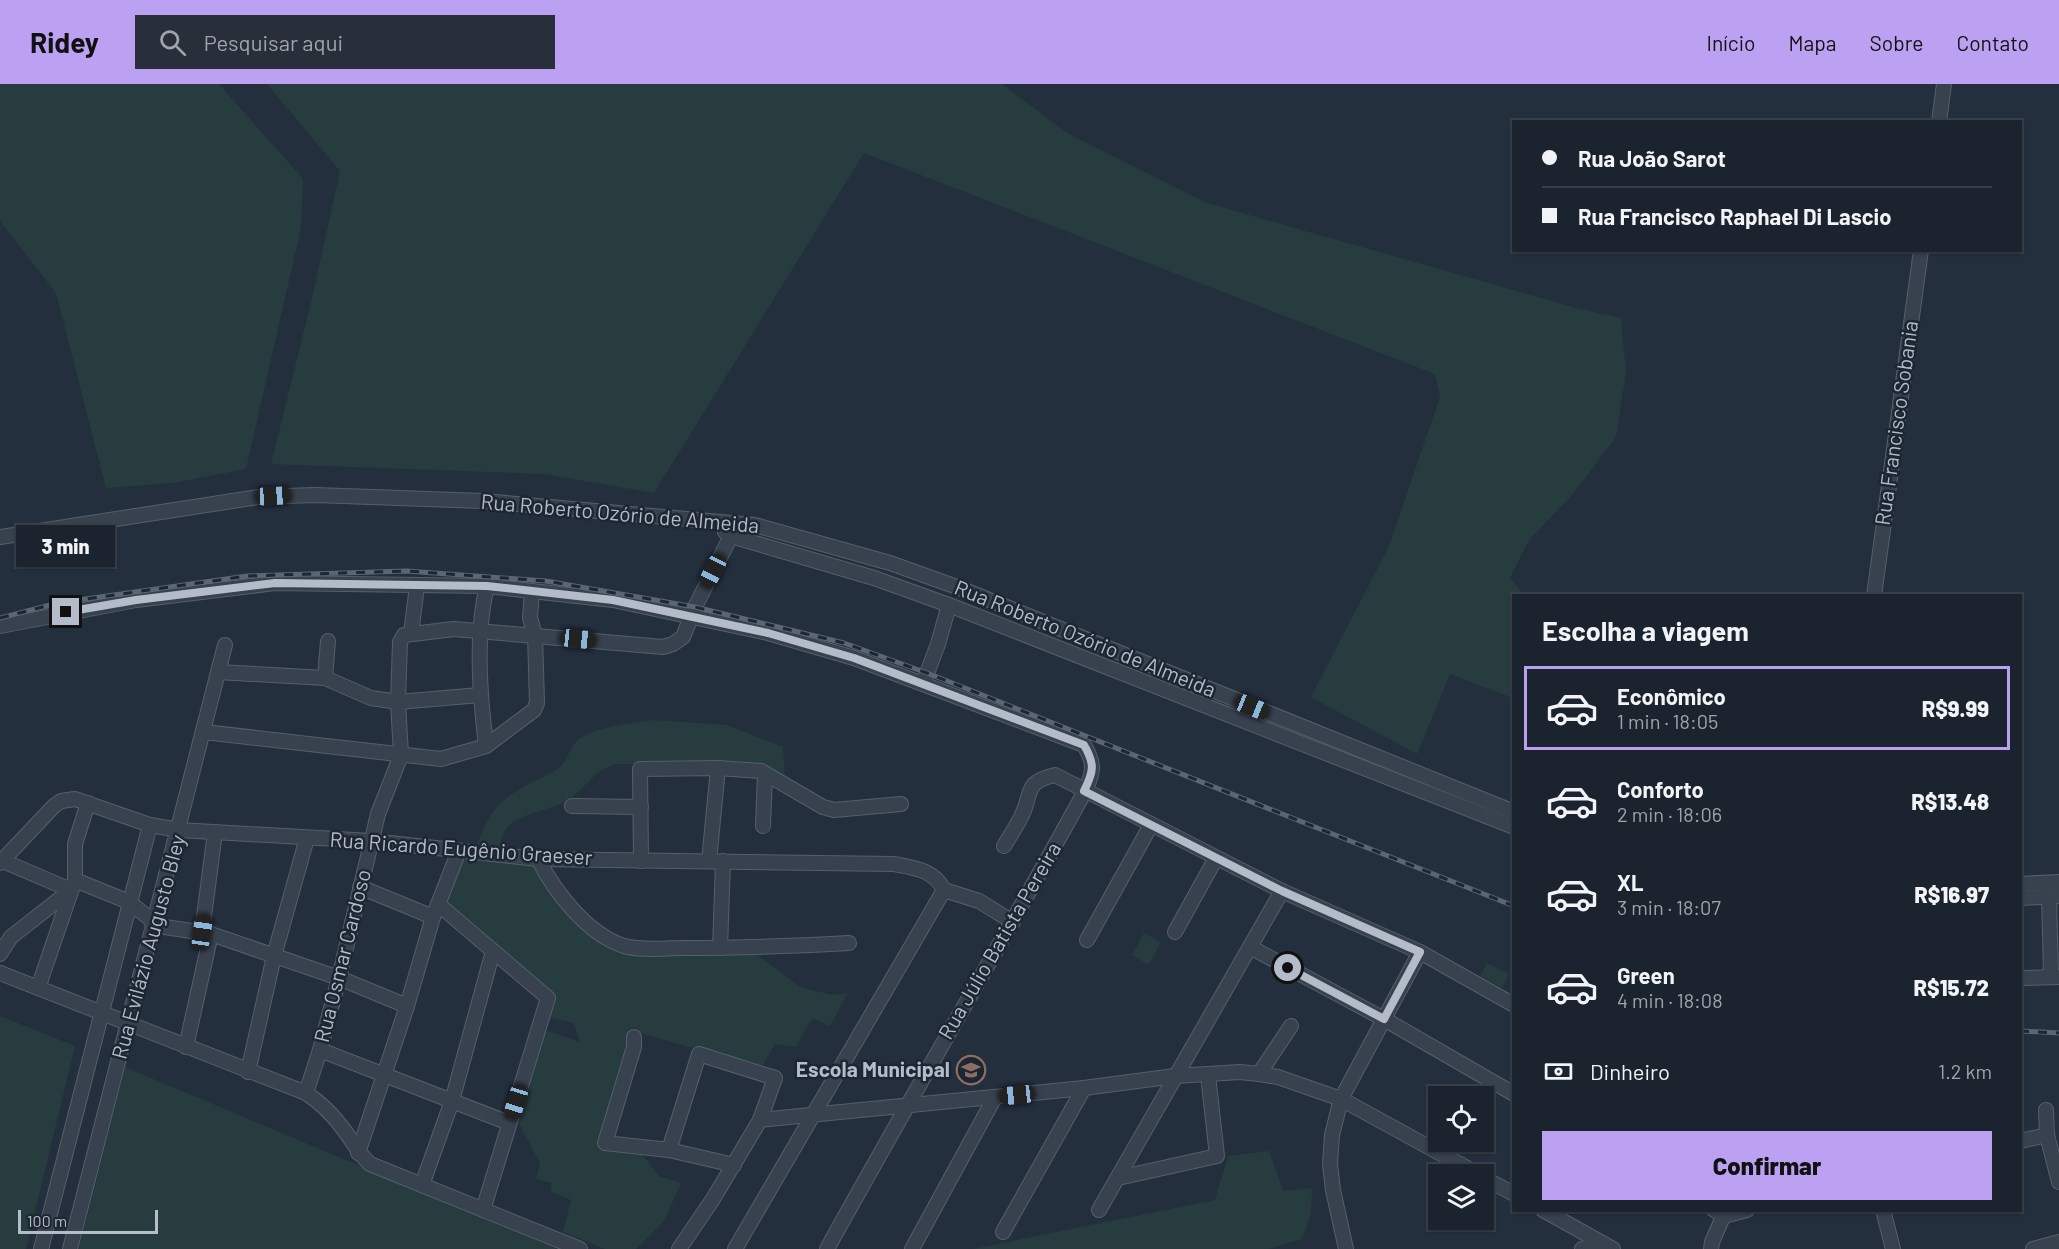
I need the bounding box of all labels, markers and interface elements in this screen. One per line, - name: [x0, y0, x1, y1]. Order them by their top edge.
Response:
- search box: [135, 15, 555, 69]
- text: Ridey: [30, 25, 99, 59]
- icon: search: [156, 26, 189, 59]
- text: Pesquisar aqui: [204, 29, 343, 55]
- text: Início: [1707, 30, 1755, 55]
- text: Mapa: [1788, 30, 1837, 55]
- text: Sobre: [1870, 30, 1923, 55]
- text: Contato: [1956, 30, 2029, 55]
- text: Rua João Sarot: [1578, 145, 1726, 171]
- text: Rua Francisco Raphael Di Lascio: [1578, 203, 1891, 229]
- street label: Rua Francisco Sobania: [1869, 319, 1922, 527]
- car: [255, 486, 291, 506]
- street label: Rua Roberto Ozório de Almeida: [480, 488, 760, 537]
- callout: 3 min: [16, 525, 116, 567]
- text: 3 min: [42, 534, 89, 558]
- car: [697, 551, 729, 591]
- street label: Rua Roberto Ozório de Almeida: [951, 574, 1220, 702]
- route end: [52, 598, 79, 625]
- text: Escolha a viagem: [1542, 614, 1749, 646]
- car: [559, 628, 597, 650]
- icon: car: [1545, 681, 1599, 735]
- text: Econômico: [1617, 683, 1726, 709]
- car: [1232, 692, 1272, 722]
- text: R$9.99: [1922, 695, 1989, 721]
- text: 1 min · 18:05: [1617, 709, 1718, 733]
- icon: car: [1545, 774, 1599, 828]
- text: Conforto: [1617, 776, 1704, 802]
- text: R$13.48: [1911, 788, 1989, 814]
- text: 2 min · 18:06: [1617, 802, 1722, 826]
- street label: Rua Ricardo Eugênio Graeser: [329, 826, 594, 869]
- street label: Rua Evilázio Augusto Bley: [106, 831, 190, 1061]
- street label: Rua Júlio Batista Pereira: [932, 837, 1065, 1043]
- street label: Rua Osmar Cardoso: [308, 867, 375, 1045]
- icon: car: [1545, 867, 1599, 921]
- text: XL: [1617, 869, 1643, 895]
- text: R$16.97: [1914, 881, 1989, 907]
- text: 3 min · 18:07: [1617, 895, 1721, 919]
- car: [191, 913, 213, 951]
- route start: [1274, 954, 1301, 981]
- icon: car: [1545, 960, 1599, 1014]
- text: Green: [1617, 962, 1675, 988]
- text: R$15.72: [1914, 974, 1989, 1000]
- text: 4 min · 18:08: [1617, 988, 1723, 1012]
- school or university icon: Escola Municipal: [955, 1054, 987, 1086]
- icon: cash: [1542, 1055, 1575, 1088]
- place label: Escola Municipal: [796, 1056, 950, 1081]
- text: Dinheiro: [1590, 1058, 1670, 1084]
- text: 1.2 km: [1938, 1059, 1992, 1083]
- car: [502, 1082, 530, 1122]
- car: [998, 1084, 1036, 1106]
- map controls: [1428, 1086, 1494, 1230]
- button: locate: [1428, 1086, 1494, 1152]
- button: Confirmar: [1542, 1131, 1992, 1200]
- button: layers: [1428, 1164, 1494, 1230]
- scale bar: [18, 1207, 158, 1234]
- text: 100 m: [27, 1211, 67, 1230]

